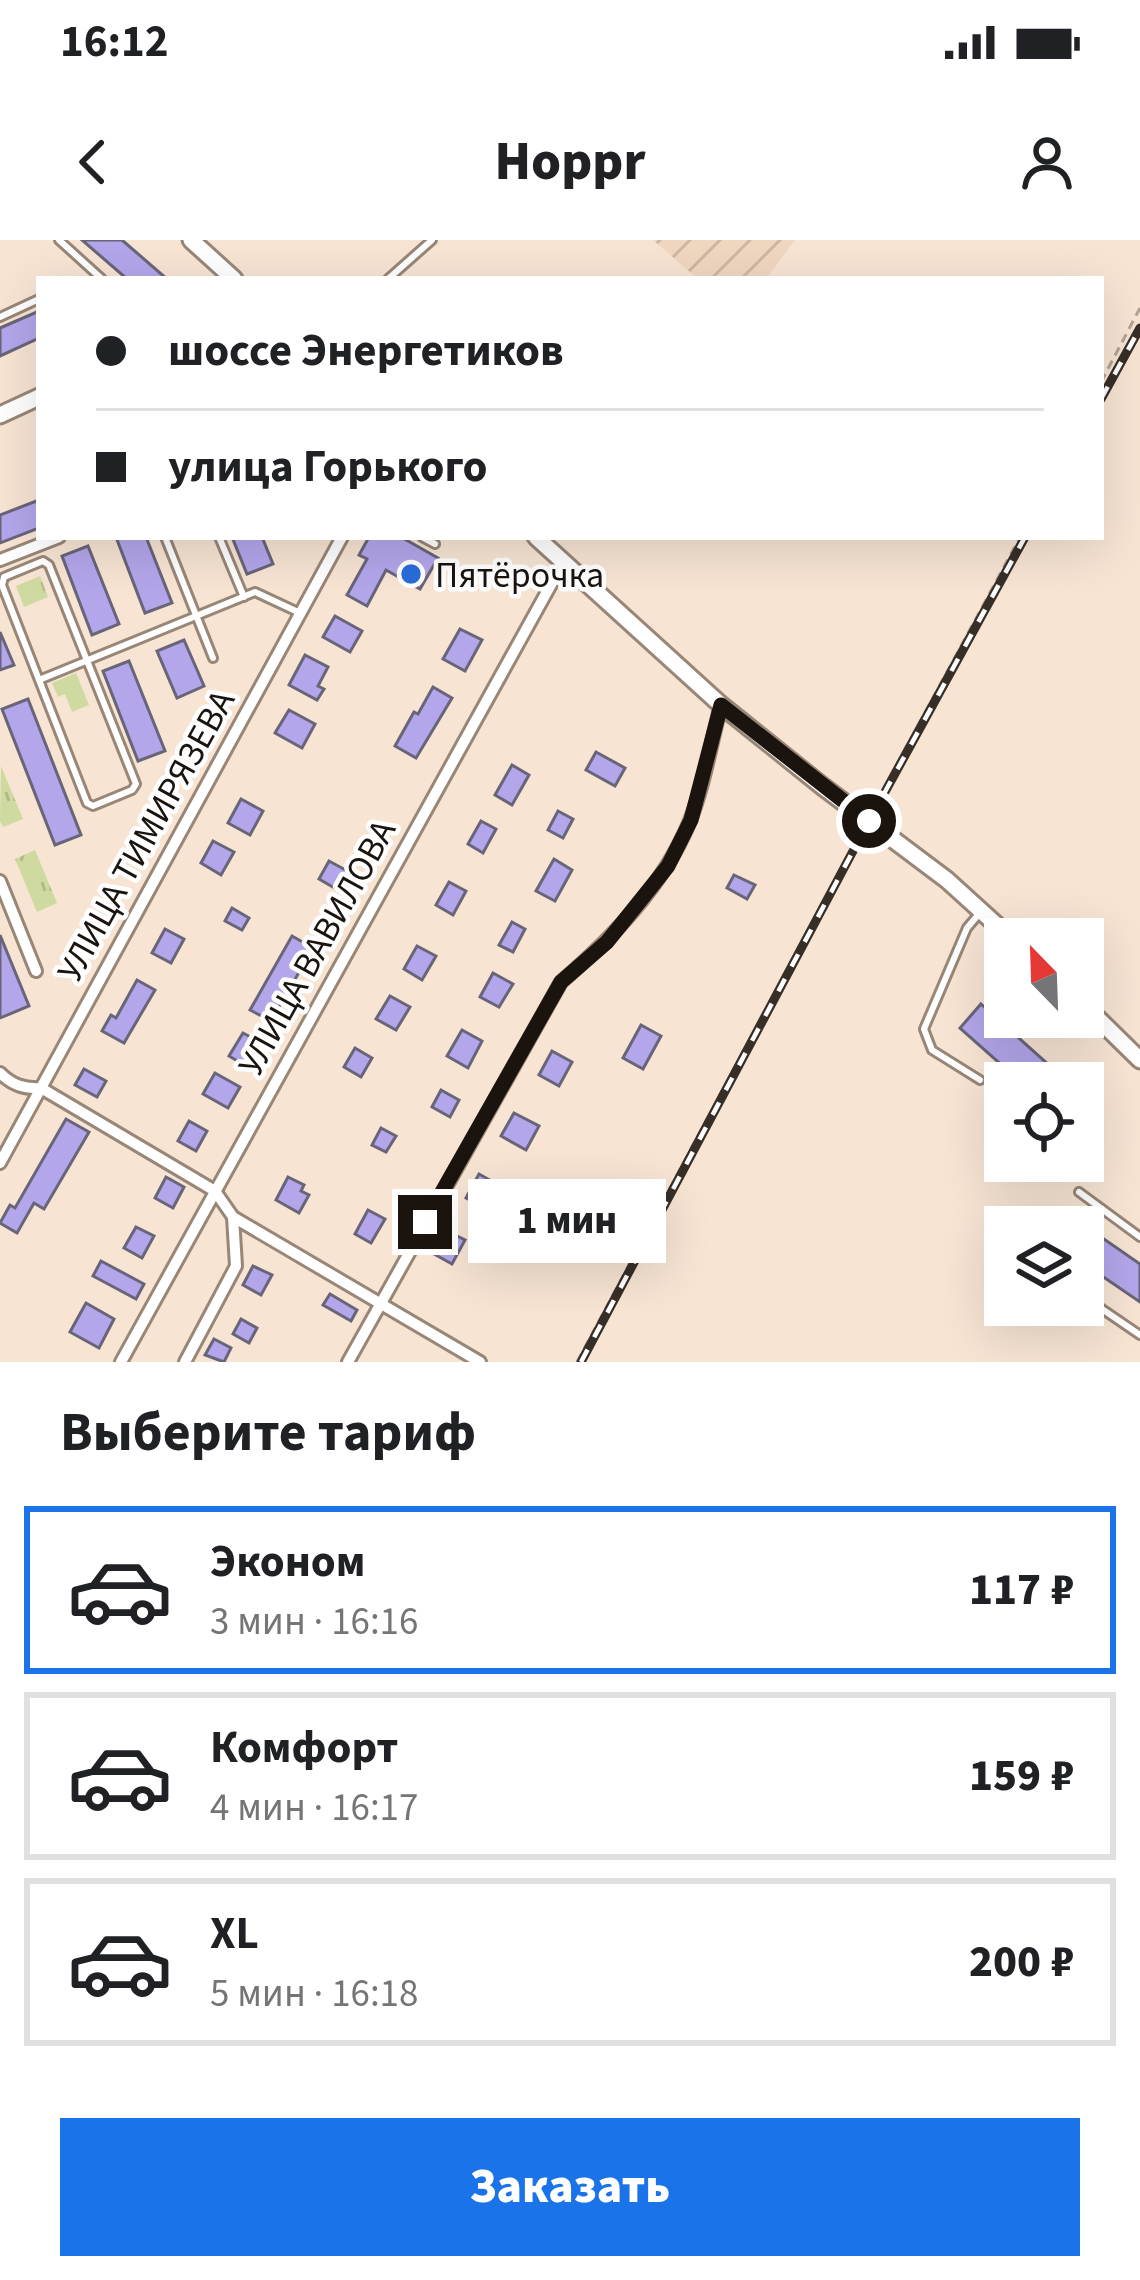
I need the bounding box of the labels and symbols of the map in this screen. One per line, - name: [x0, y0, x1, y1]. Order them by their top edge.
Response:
- place label: Пятёрочка: [435, 550, 604, 601]
- marker: Пятёрочка: [398, 561, 424, 587]
- street label: УЛИЦА ТИМИРЯЗЕВА: [45, 680, 248, 991]
- route start: [842, 794, 896, 848]
- street label: УЛИЦА ВАВИЛОВА: [226, 810, 409, 1085]
- north arrow: [984, 918, 1104, 1038]
- callout: 1 мин: [467, 1180, 665, 1264]
- route end: [398, 1195, 452, 1249]

